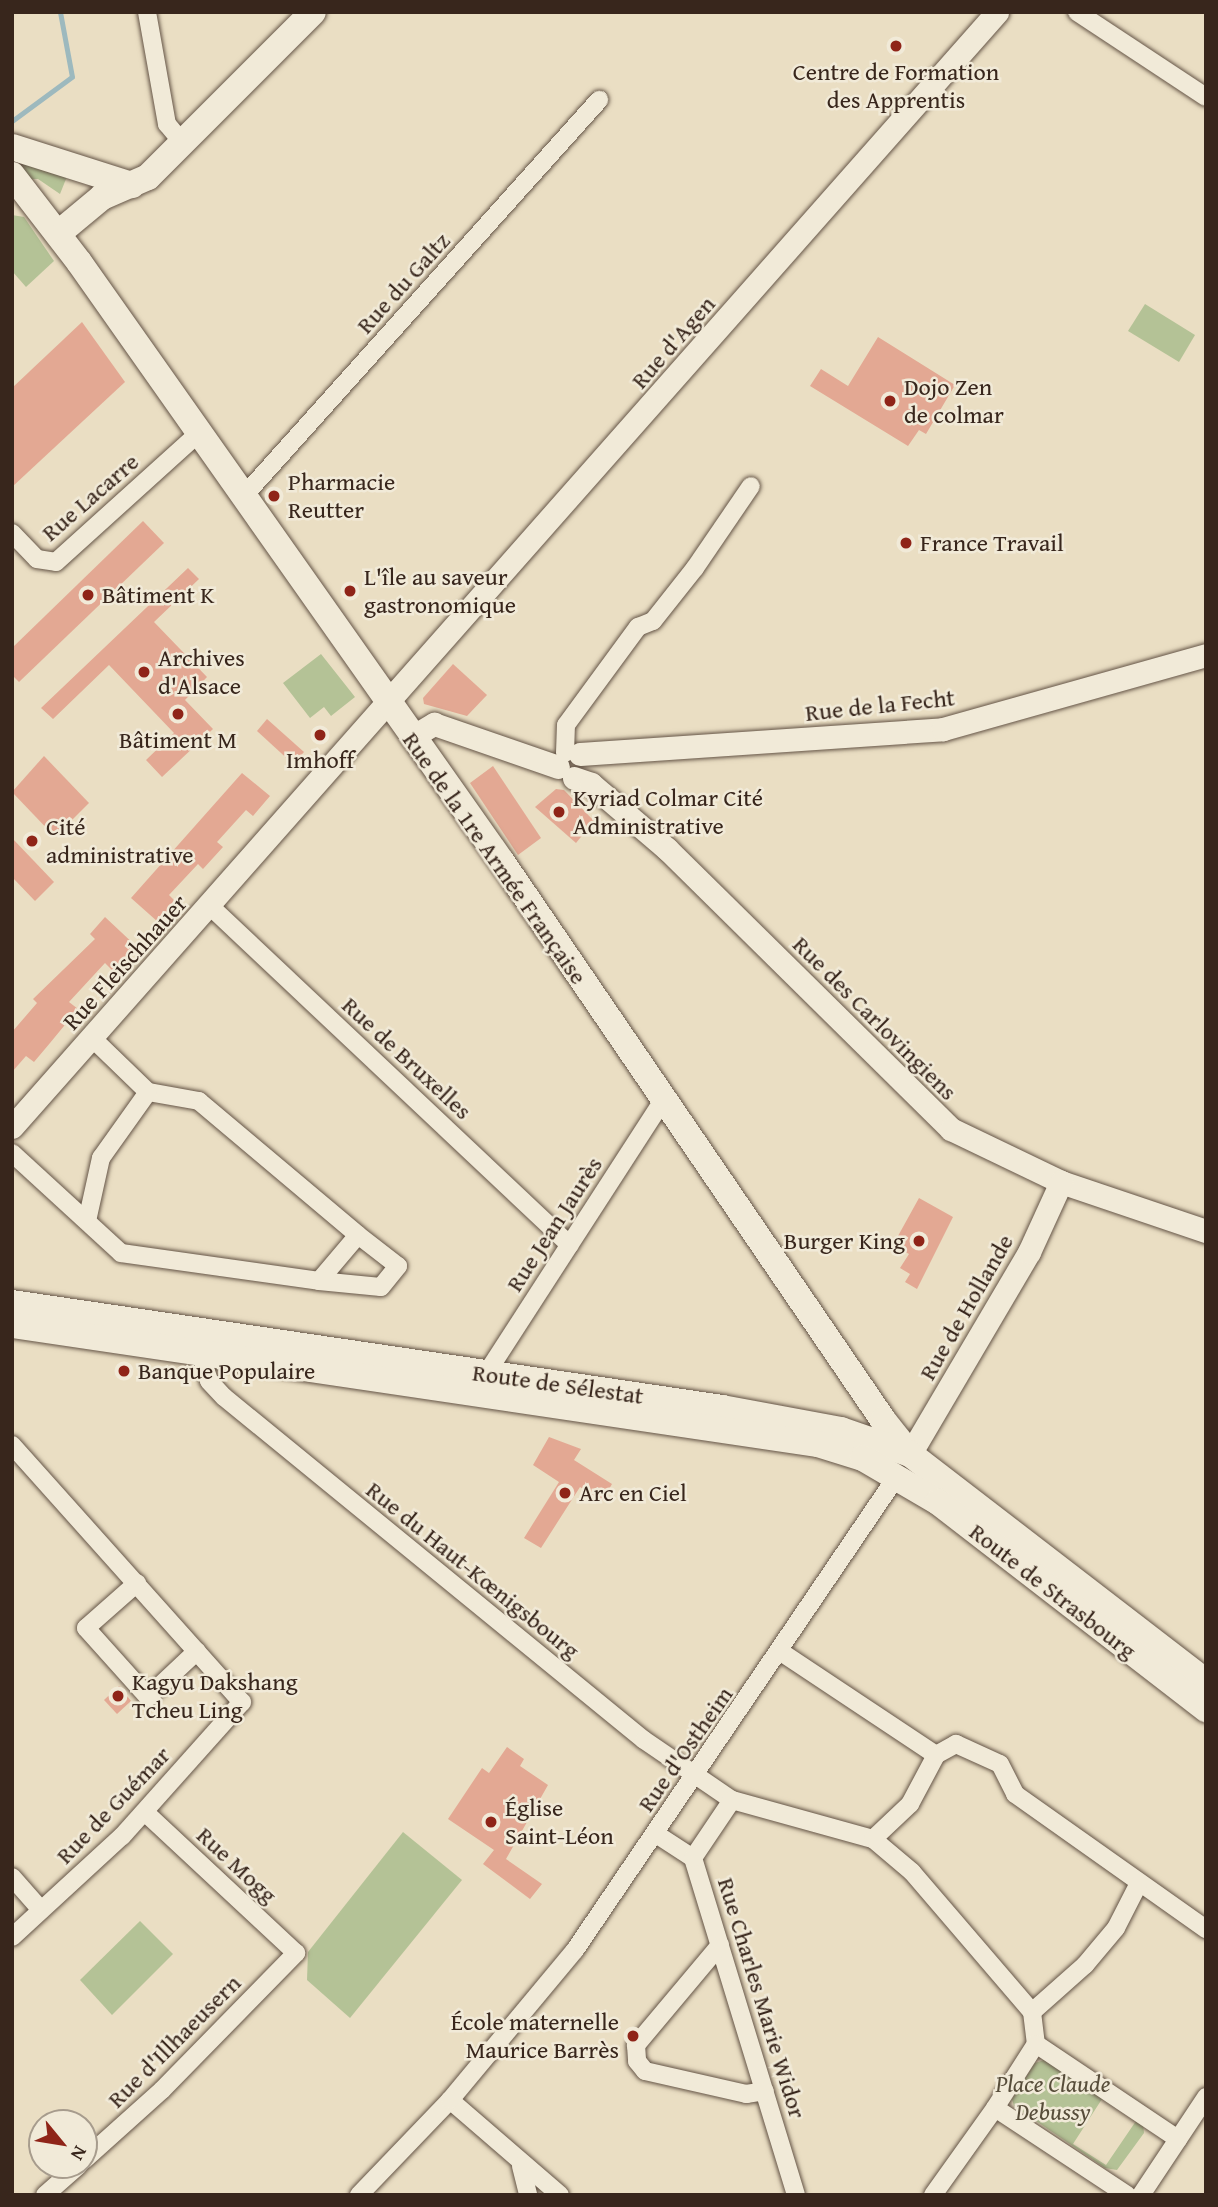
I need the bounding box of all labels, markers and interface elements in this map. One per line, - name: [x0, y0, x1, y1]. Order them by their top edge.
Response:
- marker: Centre de Formation des Apprentis: [888, 38, 904, 54]
- place label: Centre de Formation des Apprentis: [793, 58, 999, 114]
- street label: Rue du Galtz: [350, 227, 456, 339]
- street label: Rue d'Agen: [625, 290, 721, 394]
- place label: Dojo Zen de colmar: [904, 373, 1004, 429]
- marker: Dojo Zen de colmar: [882, 393, 898, 409]
- street label: Rue Lacarre: [36, 447, 144, 547]
- place label: Pharmacie Reutter: [288, 468, 395, 524]
- marker: Pharmacie Reutter: [266, 488, 282, 504]
- place label: France Travail: [920, 529, 1064, 557]
- marker: France Travail: [898, 535, 914, 551]
- place label: L'île au saveur gastronomique: [364, 563, 516, 619]
- place label: Bâtiment K: [102, 581, 214, 609]
- marker: L'île au saveur gastronomique: [342, 583, 358, 599]
- marker: Bâtiment K: [80, 587, 96, 603]
- place label: Archives d'Alsace: [158, 644, 245, 700]
- marker: Archives d'Alsace: [136, 664, 152, 680]
- street label: Rue de la Fecht: [804, 683, 956, 727]
- marker: Bâtiment M: [170, 706, 186, 722]
- place label: Bâtiment M: [119, 726, 237, 754]
- street label: Rue de la 1re Armée Française: [397, 726, 593, 990]
- marker: Imhoff: [312, 727, 328, 743]
- place label: Imhoff: [286, 746, 354, 774]
- place label: Kyriad Colmar Cité Administrative: [573, 784, 763, 840]
- marker: Kyriad Colmar Cité Administrative: [551, 804, 567, 820]
- place label: Cité administrative: [46, 813, 194, 869]
- marker: Cité administrative: [24, 833, 40, 849]
- street label: Rue Fleischhauer: [57, 888, 193, 1036]
- street label: Rue des Carlovingiens: [787, 930, 963, 1106]
- street label: Rue de Bruxelles: [336, 991, 478, 1125]
- street label: Rue Jean Jaurès: [500, 1151, 608, 1297]
- place label: Burger King: [784, 1227, 905, 1255]
- street label: Rue de Hollande: [913, 1229, 1019, 1385]
- marker: Burger King: [911, 1233, 927, 1249]
- place label: Banque Populaire: [138, 1357, 315, 1385]
- street label: Route de Sélestat: [471, 1358, 645, 1410]
- marker: Banque Populaire: [116, 1363, 132, 1379]
- street label: Rue du Haut-Kœnigsbourg: [361, 1475, 585, 1665]
- place label: Arc en Ciel: [579, 1479, 687, 1507]
- marker: Arc en Ciel: [557, 1485, 573, 1501]
- street label: Route de Strasbourg: [964, 1517, 1142, 1665]
- place label: Kagyu Dakshang Tcheu Ling: [132, 1668, 298, 1724]
- street label: Rue d'Ostheim: [631, 1681, 739, 1817]
- marker: Kagyu Dakshang Tcheu Ling: [110, 1688, 126, 1704]
- street label: Rue de Guémar: [50, 1740, 176, 1870]
- place label: Église Saint-Léon: [505, 1794, 614, 1850]
- marker: Église Saint-Léon: [483, 1814, 499, 1830]
- street label: Rue Mogg: [191, 1821, 283, 1909]
- street label: Rue Charles Marie Widor: [712, 1874, 812, 2122]
- street label: Rue d'Illhaeusern: [101, 1968, 247, 2114]
- place label: École maternelle Maurice Barrès: [451, 2008, 619, 2064]
- marker: École maternelle Maurice Barrès: [625, 2028, 641, 2044]
- park label: Place Claude Debussy: [995, 2070, 1111, 2126]
- north arrow: [28, 2109, 98, 2179]
- text: N: [64, 2141, 95, 2166]

